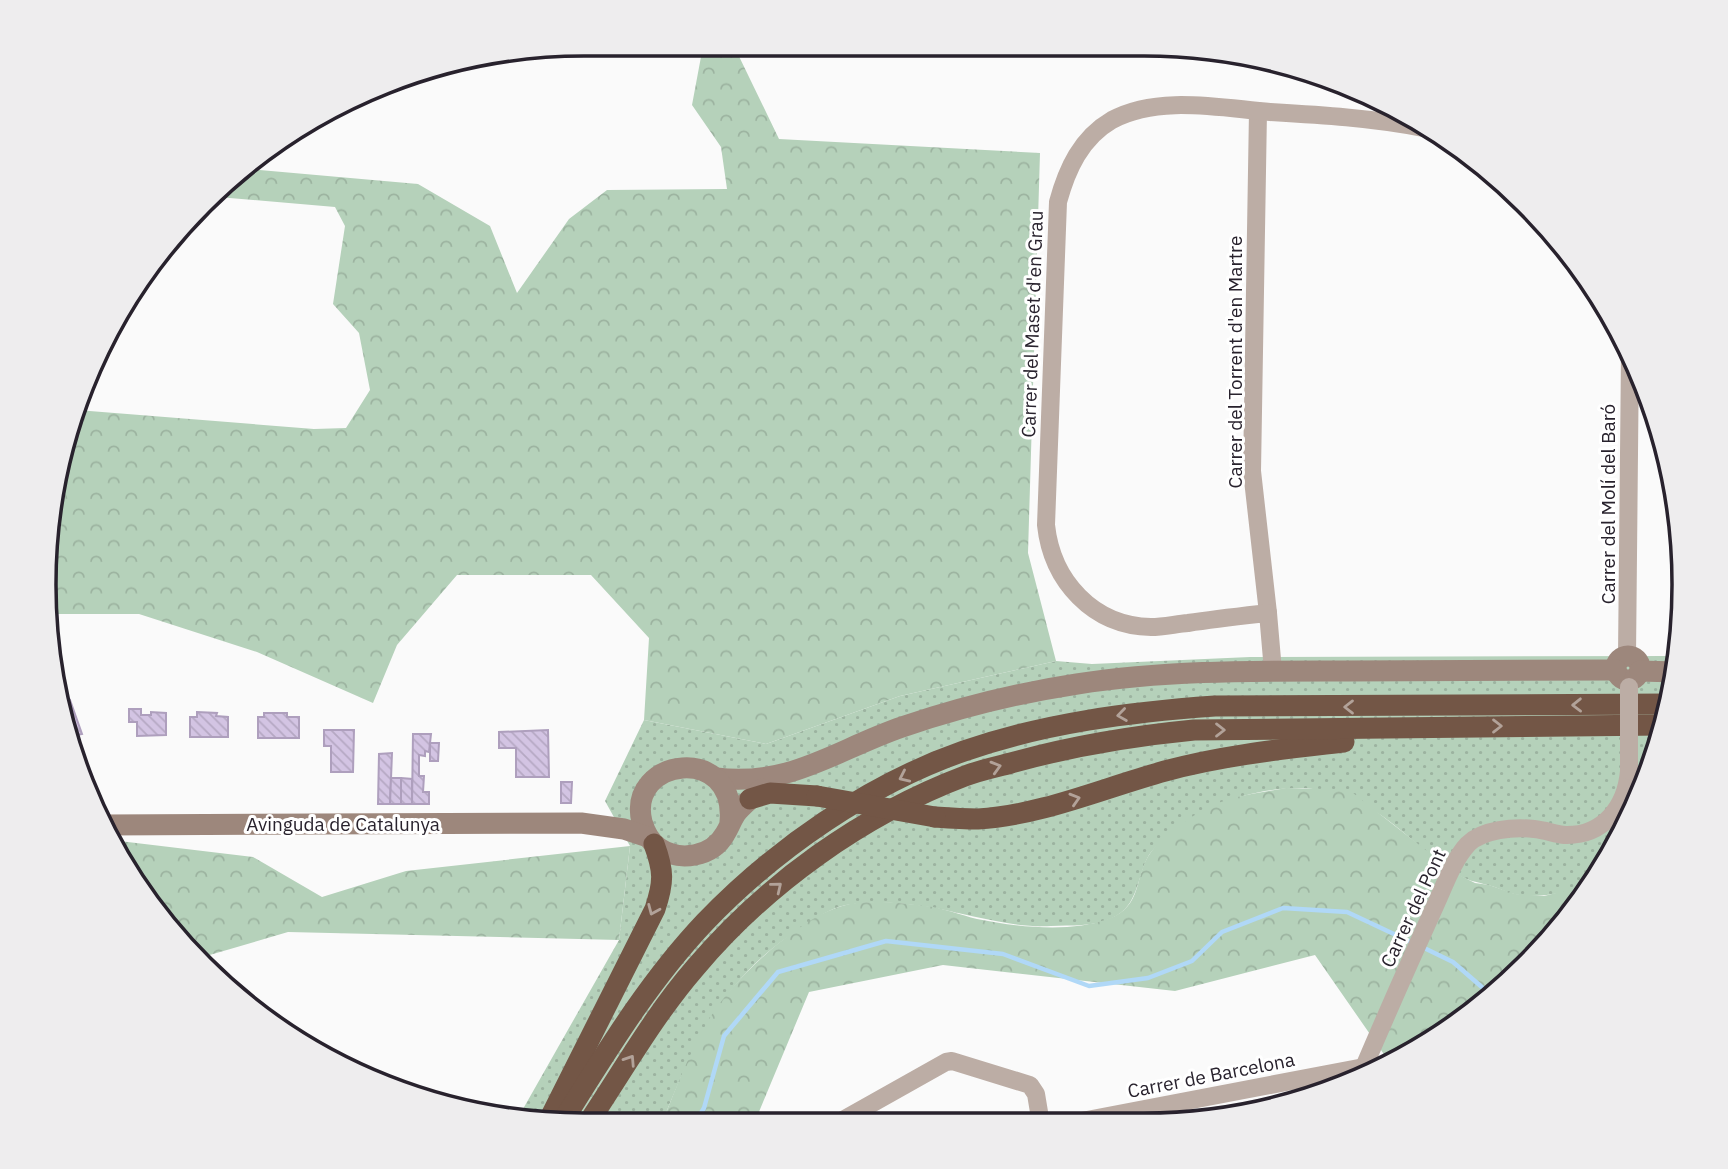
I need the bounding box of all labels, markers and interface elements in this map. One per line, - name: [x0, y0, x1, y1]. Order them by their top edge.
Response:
- street label: Carrer del Maset d'en Grau: [1016, 210, 1048, 438]
- street label: Carrer del Torrent d'en Martre: [1223, 236, 1247, 488]
- street label: Carrer del Molí del Baró: [1596, 404, 1620, 604]
- one-way arrow: [1571, 697, 1582, 713]
- one-way arrow: [1344, 699, 1354, 715]
- one-way arrow: [1116, 707, 1128, 722]
- one-way arrow: [1493, 718, 1503, 734]
- one-way arrow: [1215, 722, 1225, 738]
- one-way arrow: [990, 761, 1002, 775]
- one-way arrow: [899, 768, 912, 782]
- one-way arrow: [1068, 792, 1080, 807]
- street label: Avinguda de Catalunya: [246, 812, 440, 836]
- street label: Carrer del Pont: [1375, 845, 1451, 971]
- one-way arrow: [769, 883, 781, 896]
- one-way arrow: [648, 903, 662, 915]
- street label: Carrer de Barcelona: [1125, 1047, 1297, 1103]
- one-way arrow: [622, 1054, 635, 1067]

